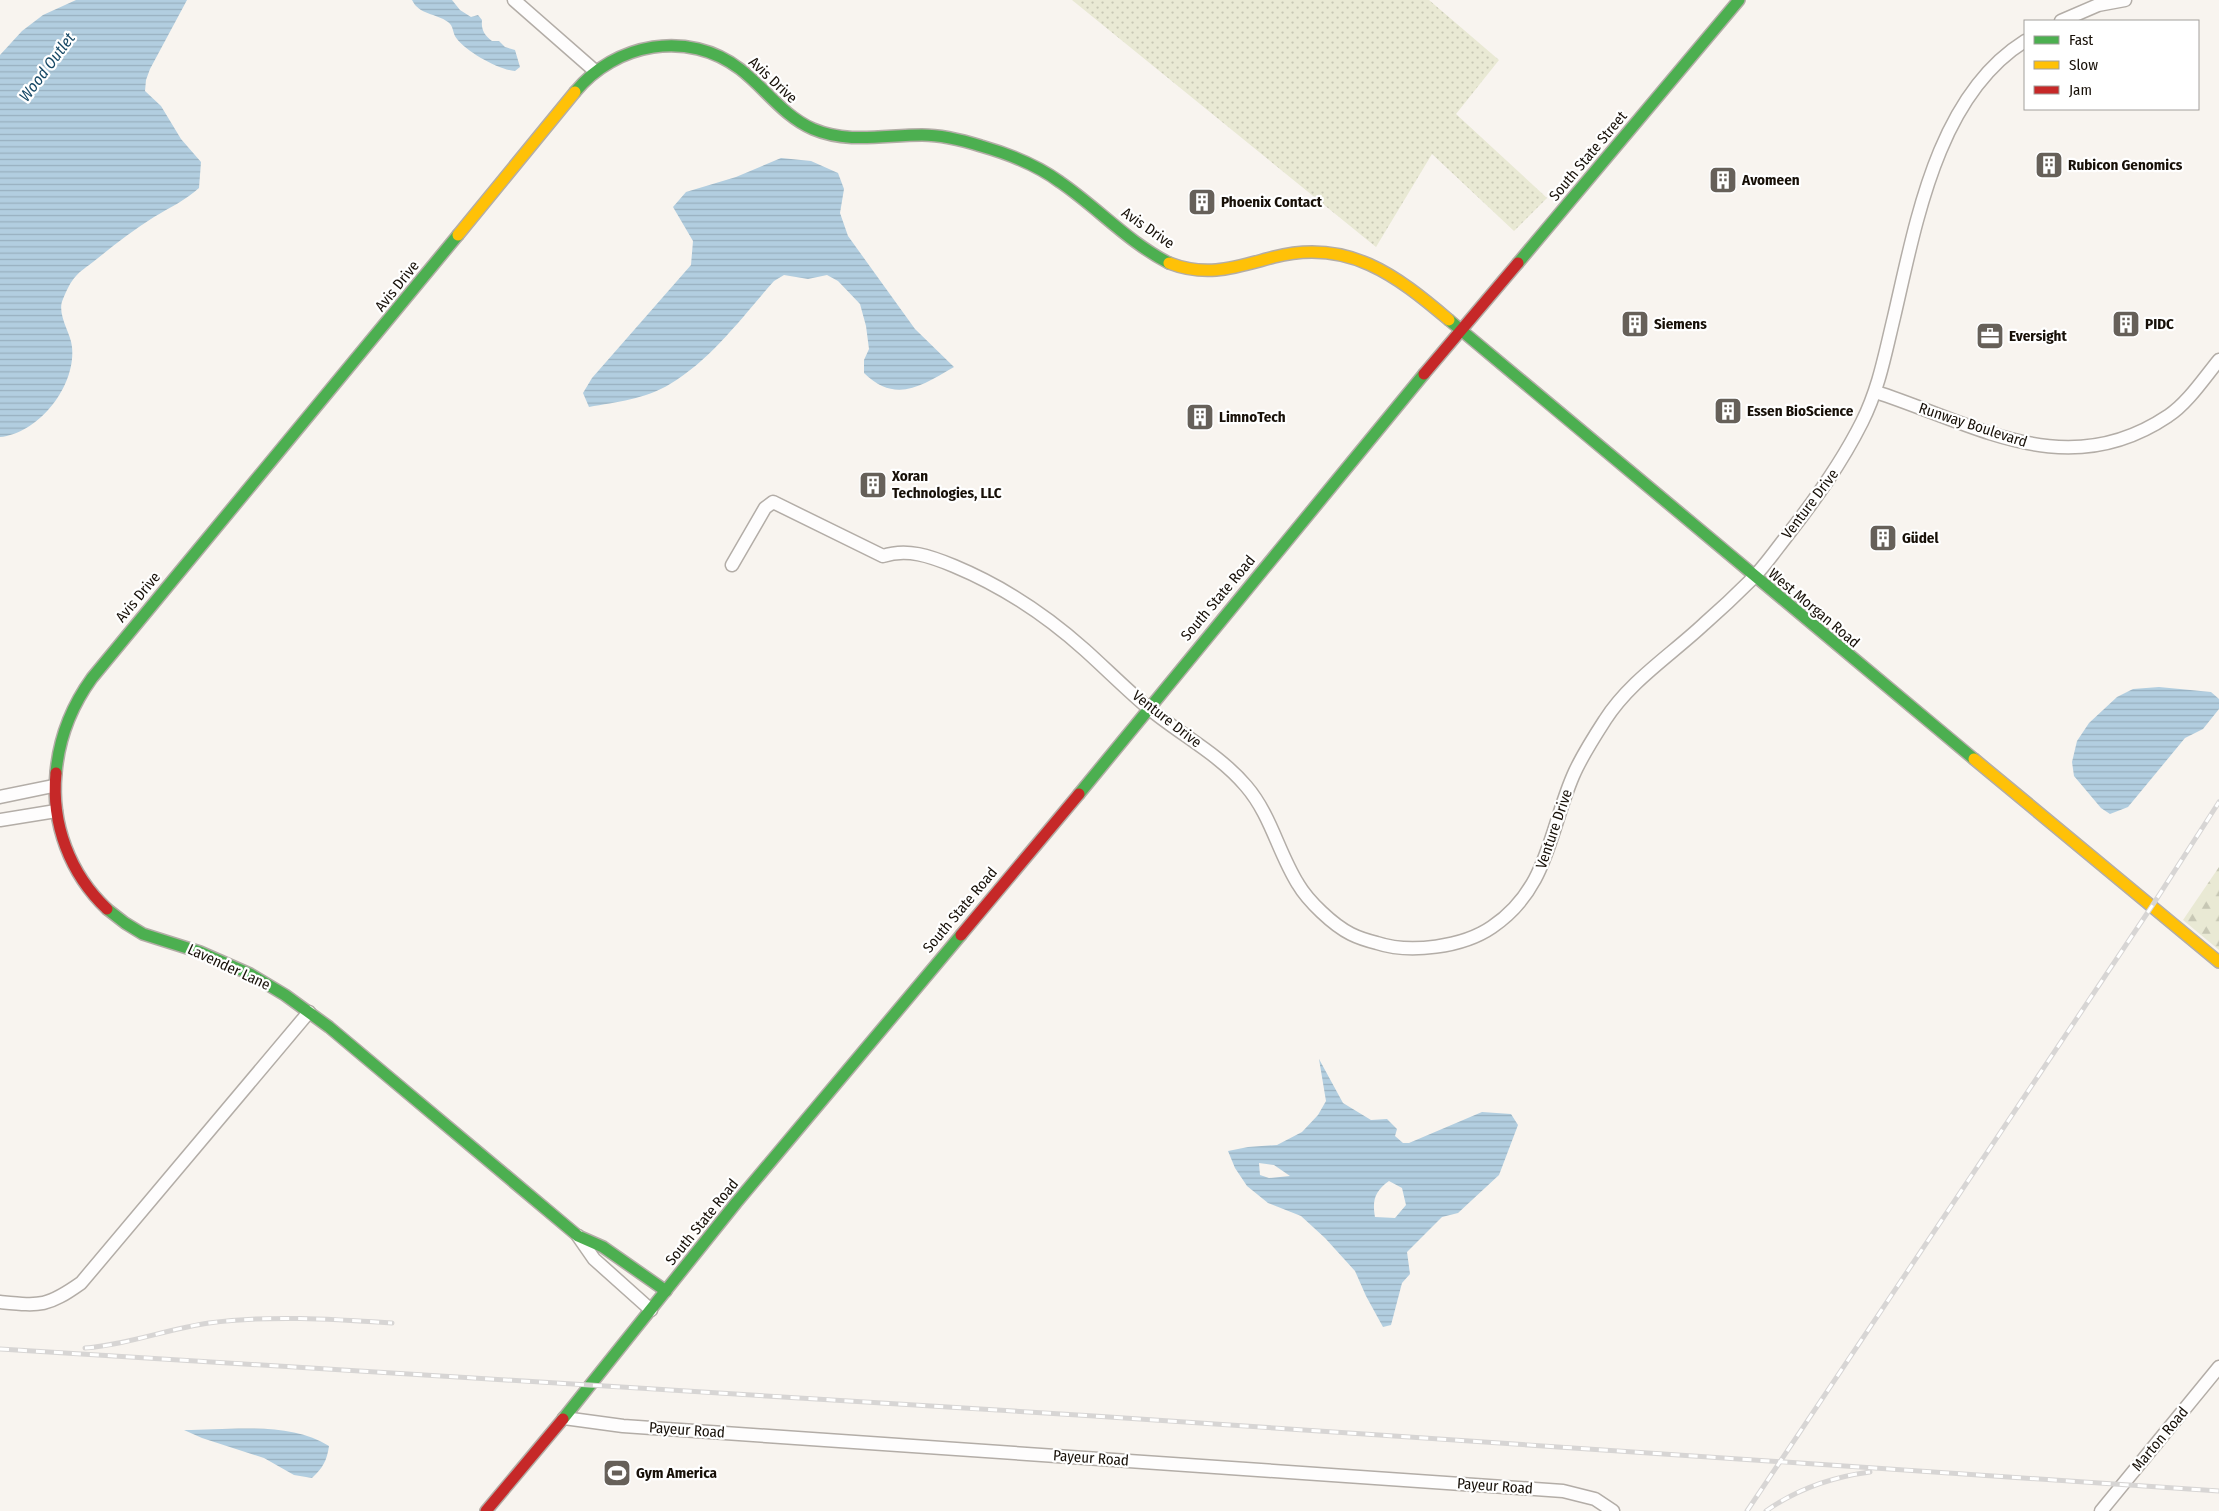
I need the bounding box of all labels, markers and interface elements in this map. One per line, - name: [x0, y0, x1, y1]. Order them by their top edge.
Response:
- legend: [2024, 20, 2199, 110]
- water label: Wood Outlet: [15, 28, 79, 105]
- text: Fast: [2069, 31, 2093, 49]
- street label: Avis Drive: [745, 53, 801, 107]
- text: Slow: [2069, 56, 2098, 74]
- text: Jam: [2069, 81, 2092, 99]
- street label: South State Street: [1545, 107, 1631, 205]
- building icon: Rubicon Genomics: [2034, 150, 2064, 180]
- place label: Rubicon Genomics: [2068, 156, 2183, 174]
- building icon: Avomeen: [1708, 165, 1738, 195]
- place label: Avomeen: [1741, 171, 1800, 189]
- building icon: Phoenix Contact: [1187, 187, 1217, 217]
- place label: Phoenix Contact: [1221, 193, 1323, 211]
- street label: Avis Drive: [1118, 203, 1178, 253]
- street label: Avis Drive: [371, 257, 423, 315]
- building icon: Siemens: [1620, 309, 1650, 339]
- building icon: PIDC: [2111, 309, 2141, 339]
- place label: Siemens: [1654, 315, 1707, 333]
- place label: PIDC: [2145, 315, 2174, 333]
- office icon: Eversight: [1975, 321, 2005, 351]
- place label: Eversight: [2009, 327, 2067, 345]
- building icon: Essen BioScience: [1713, 396, 1743, 426]
- street label: Runway Boulevard: [1917, 399, 2029, 451]
- building icon: LimnoTech: [1185, 402, 1215, 432]
- place label: Essen BioScience: [1747, 402, 1854, 420]
- place label: LimnoTech: [1219, 408, 1286, 426]
- street label: Venture Drive: [1778, 466, 1842, 542]
- place label: Xoran Technologies, LLC: [891, 467, 1002, 502]
- building icon: Xoran Technologies, LLC: [858, 470, 888, 500]
- building icon: Güdel: [1868, 523, 1898, 553]
- place label: Güdel: [1902, 529, 1939, 547]
- street label: South State Road: [1177, 552, 1259, 644]
- street label: West Morgan Road: [1765, 565, 1863, 651]
- street label: Avis Drive: [112, 568, 164, 626]
- street label: Venture Drive: [1129, 686, 1205, 752]
- street label: Venture Drive: [1532, 787, 1576, 871]
- street label: South State Road: [919, 864, 1001, 956]
- street label: Lavender Lane: [185, 940, 273, 994]
- street label: South State Road: [662, 1175, 742, 1269]
- street label: Marton Road: [2128, 1403, 2192, 1475]
- street label: Payeur Road: [648, 1418, 726, 1442]
- street label: Payeur Road: [1052, 1446, 1130, 1470]
- sports icon: Gym America: [602, 1458, 632, 1488]
- place label: Gym America: [636, 1464, 718, 1482]
- street label: Payeur Road: [1456, 1474, 1534, 1498]

